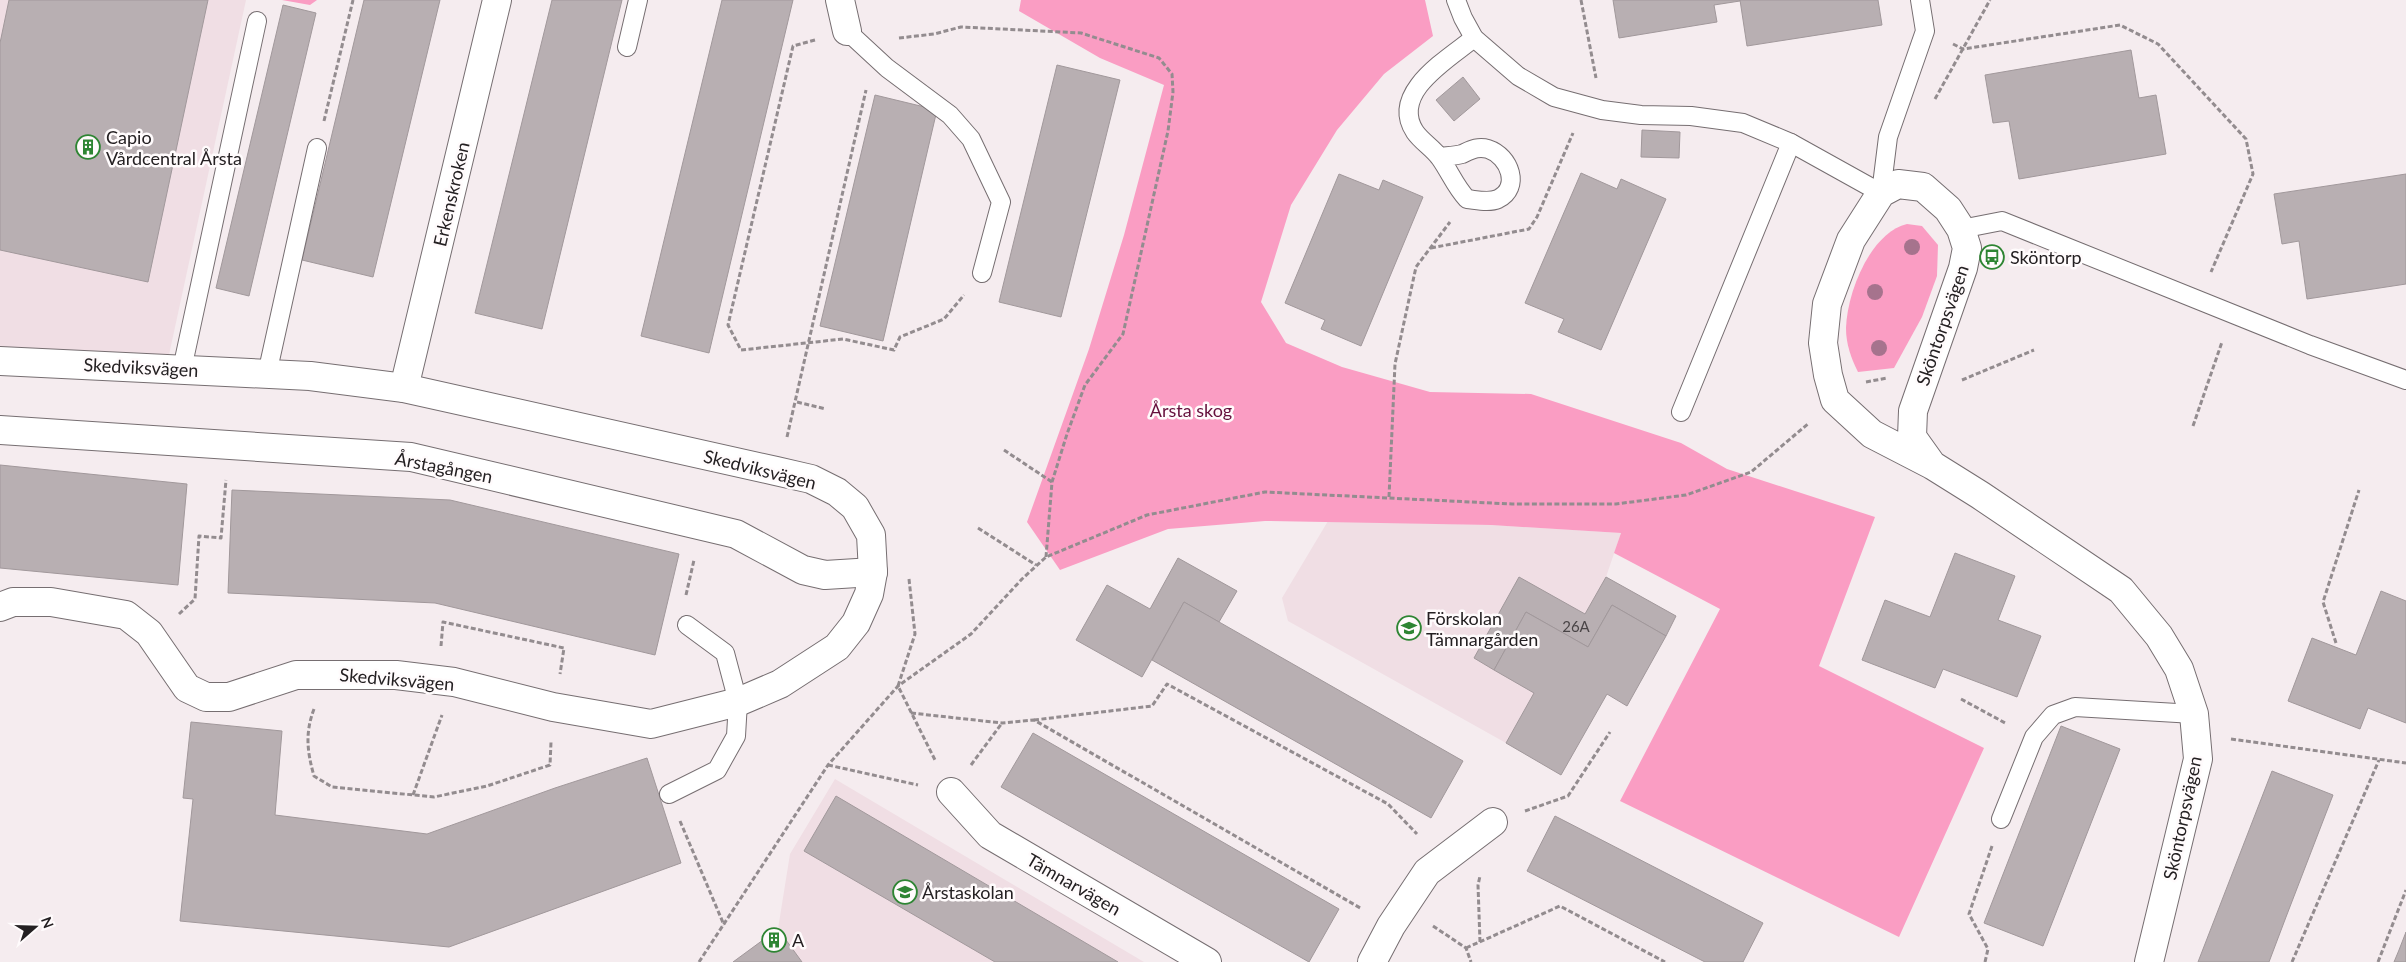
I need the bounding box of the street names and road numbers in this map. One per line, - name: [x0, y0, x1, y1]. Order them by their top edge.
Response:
- street label: Erkenskroken: [428, 140, 474, 248]
- street label: Sköntorpsvägen: [1911, 262, 1973, 388]
- street label: Skedviksvägen: [83, 353, 199, 381]
- street label: Skedviksvägen: [702, 444, 818, 494]
- street label: Årstagången: [393, 447, 495, 487]
- street label: Skedviksvägen: [339, 663, 455, 695]
- street label: Sköntorpsvägen: [2158, 754, 2206, 882]
- street label: Tämnarvägen: [1023, 848, 1125, 920]

